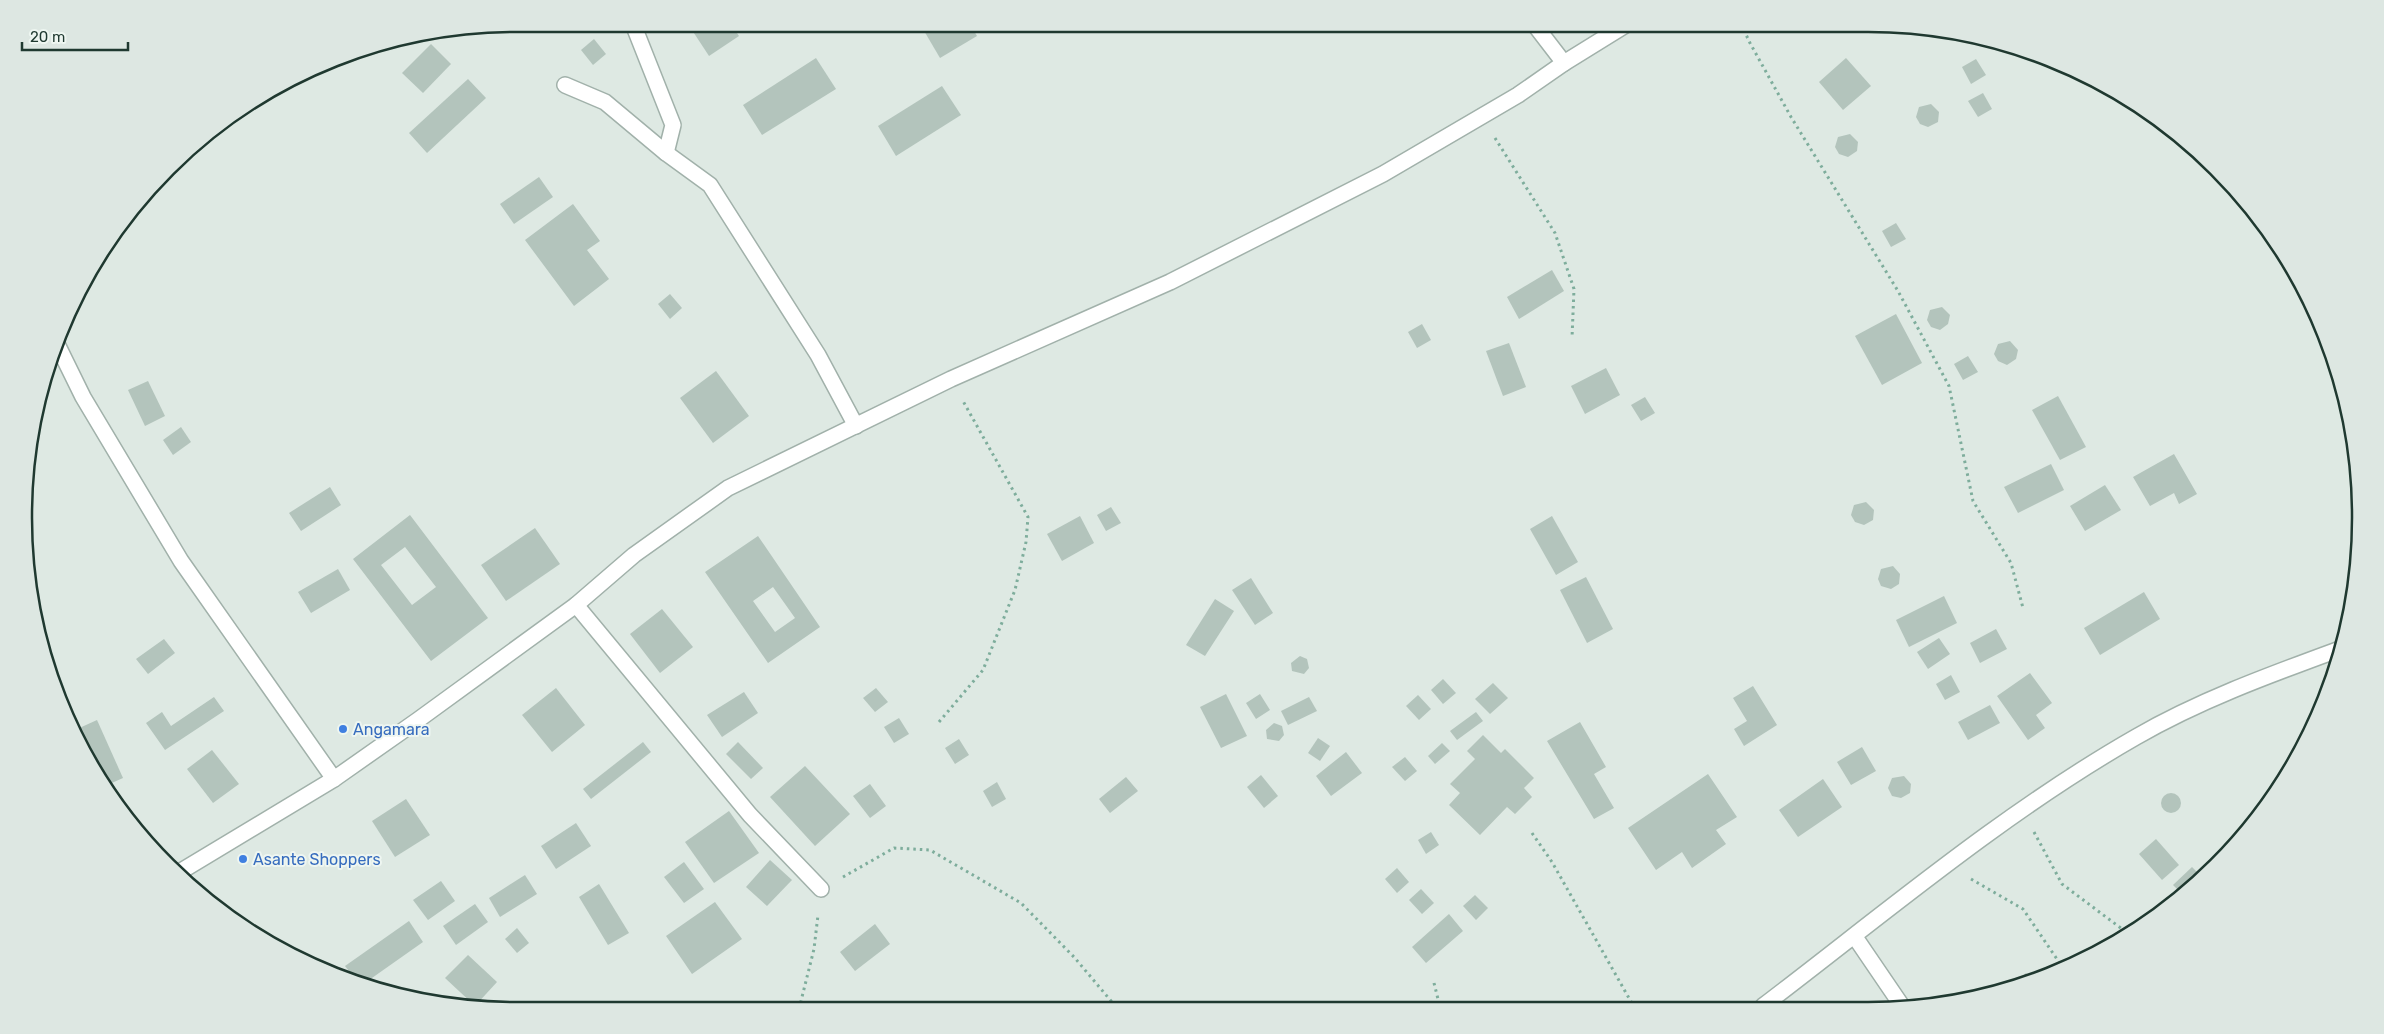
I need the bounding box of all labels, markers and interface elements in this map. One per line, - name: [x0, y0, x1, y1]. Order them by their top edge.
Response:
- scale bar: [22, 20, 129, 52]
- text: 20 m: [30, 28, 65, 46]
- place label: Angamara: [353, 720, 430, 739]
- marker: Angamara: [337, 723, 349, 735]
- place label: Asante Shoppers: [253, 850, 381, 869]
- marker: Asante Shoppers: [237, 853, 249, 865]

